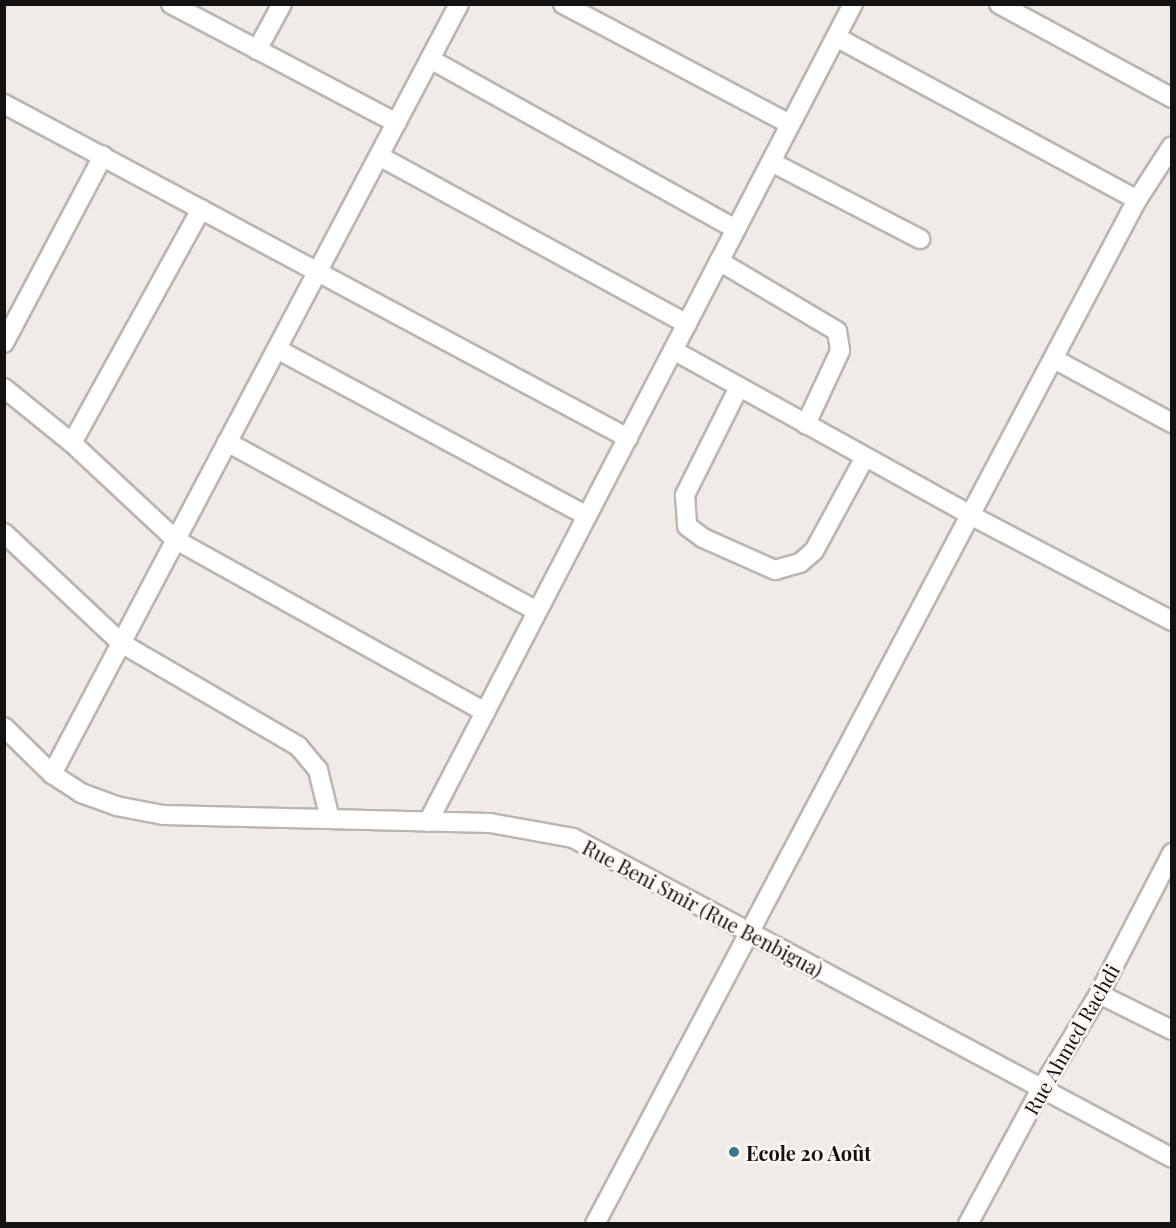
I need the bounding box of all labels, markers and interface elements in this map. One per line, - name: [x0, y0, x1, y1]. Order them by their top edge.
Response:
- street label: Rue Beni Smir (Rue Benbigua): [579, 834, 827, 982]
- street label: Rue Ahmed Rachdi: [1018, 959, 1124, 1119]
- place label: Ecole 20 Août: [746, 1140, 872, 1164]
- marker: Ecole 20 Août: [727, 1145, 741, 1159]

